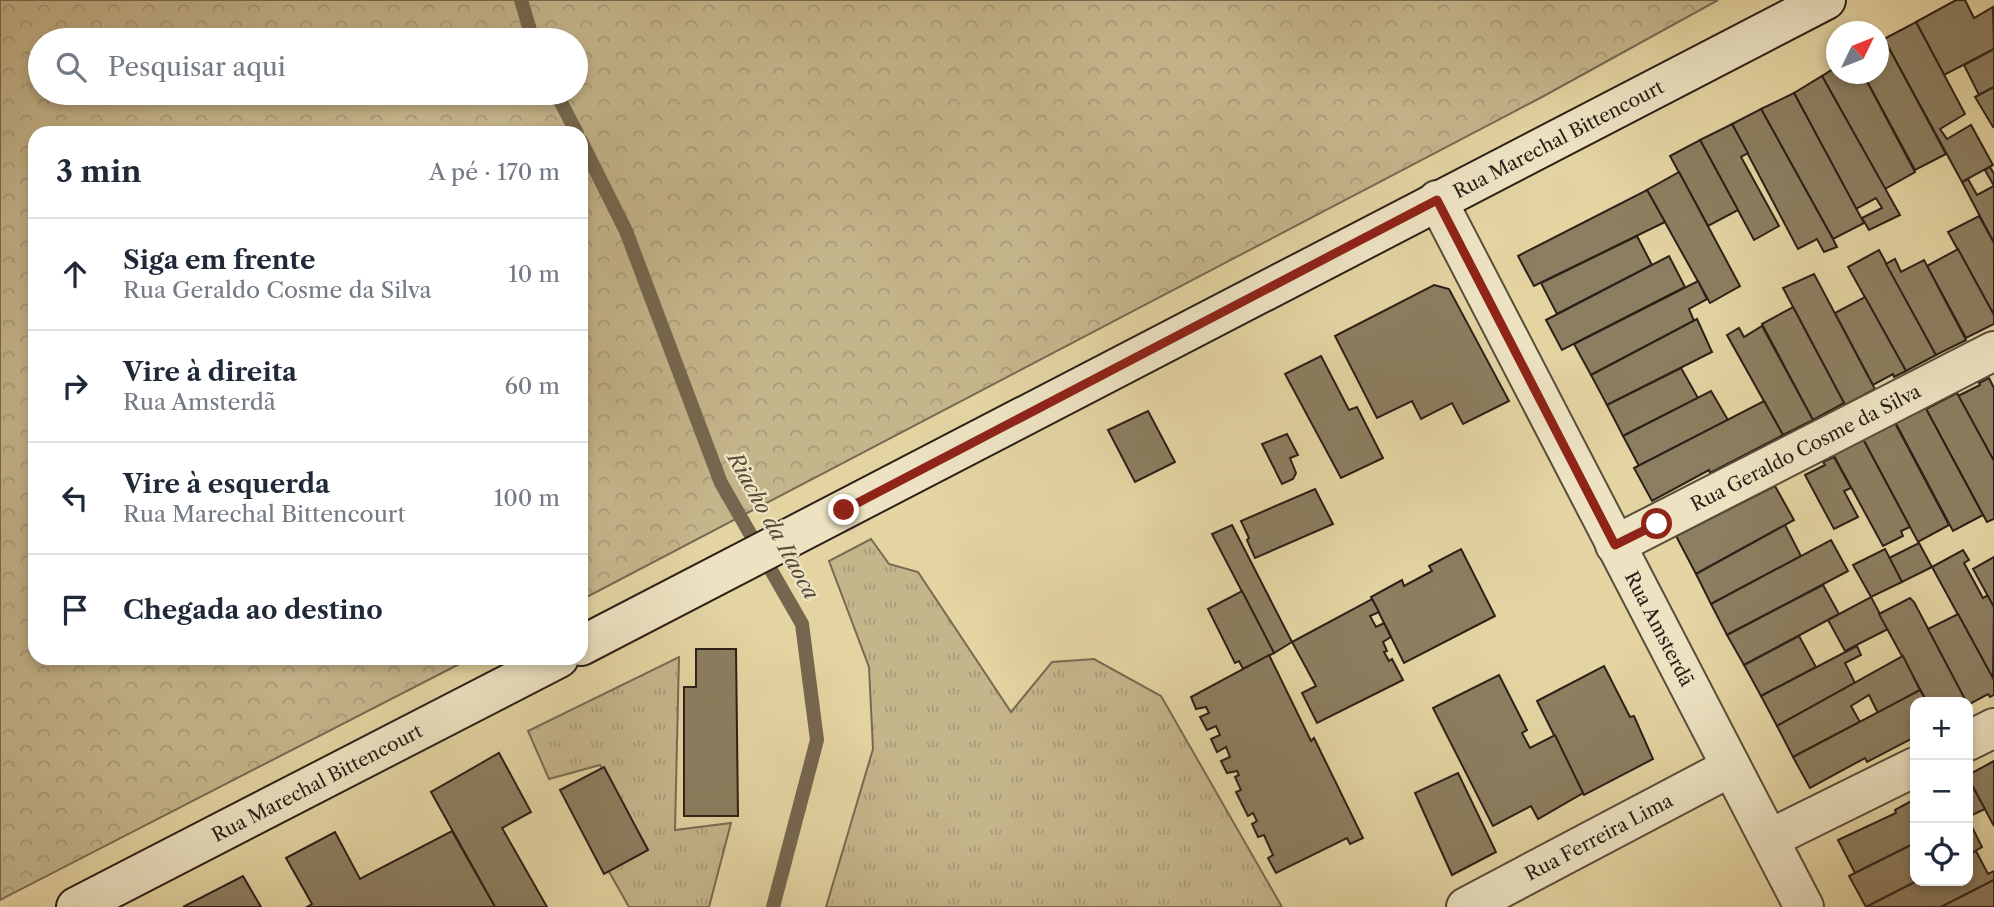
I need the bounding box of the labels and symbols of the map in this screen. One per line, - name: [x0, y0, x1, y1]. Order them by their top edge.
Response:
- north arrow: [1826, 21, 1889, 84]
- street label: Rua Marechal Bittencourt: [1449, 75, 1668, 203]
- street label: Rua Geraldo Cosme da Silva: [1687, 380, 1925, 516]
- water label: Riacho da Itaoca: [722, 446, 824, 604]
- route end: [828, 494, 859, 525]
- route start: [1641, 508, 1672, 539]
- street label: Rua Amsterdã: [1620, 568, 1698, 690]
- street label: Rua Marechal Bittencourt: [208, 719, 426, 847]
- street label: Rua Ferreira Lima: [1521, 789, 1677, 886]

